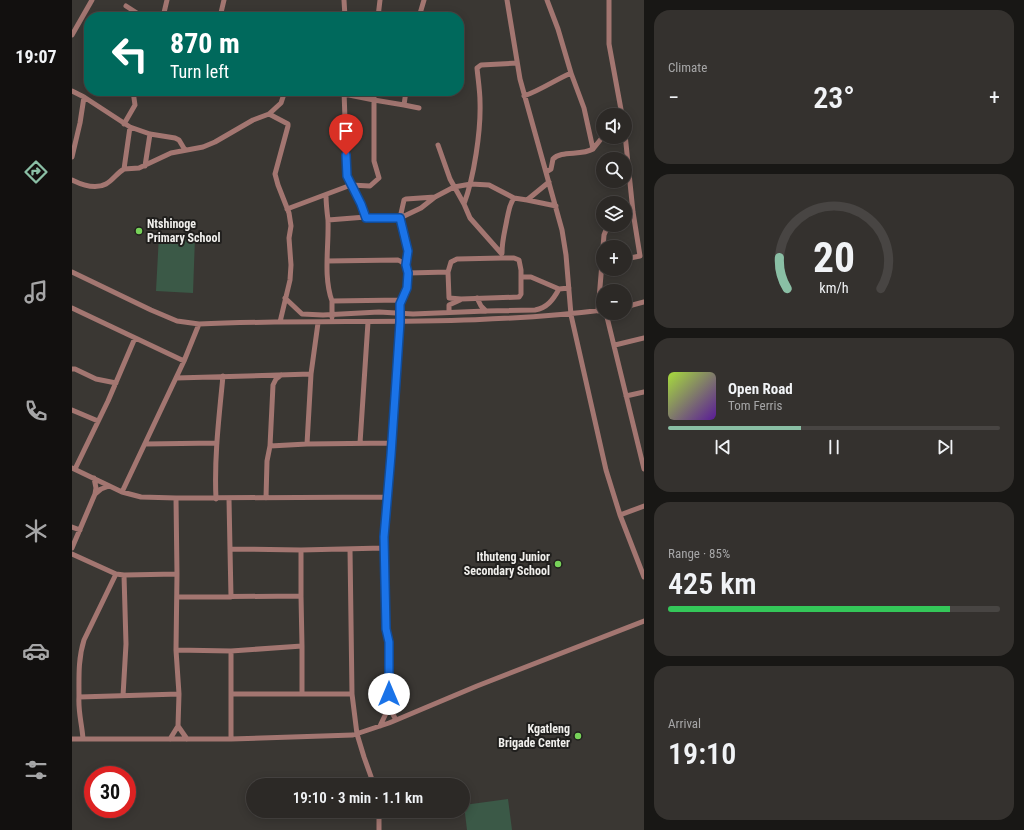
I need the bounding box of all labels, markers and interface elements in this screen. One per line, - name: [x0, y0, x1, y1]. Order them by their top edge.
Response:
- text: 870 m: [170, 27, 240, 60]
- icon: left: [104, 28, 156, 80]
- text: 19:07: [15, 46, 57, 67]
- text: Climate: [668, 60, 707, 75]
- text: Turn left: [170, 61, 229, 82]
- text: 23°: [813, 80, 855, 115]
- text: −: [668, 85, 679, 110]
- text: +: [989, 85, 1000, 110]
- map controls: [596, 108, 632, 320]
- button: sound: [596, 108, 632, 144]
- pin: [329, 114, 363, 155]
- icon: arrive: [335, 120, 357, 142]
- button: search: [596, 152, 632, 188]
- icon: directions: [22, 158, 50, 186]
- button: layers: [596, 196, 632, 232]
- place label: Ntshinoge Primary School: [147, 217, 220, 245]
- marker: Ntshinoge Primary School: [134, 226, 144, 236]
- text: 20: [813, 233, 855, 282]
- button: +: [596, 240, 632, 276]
- icon: music: [22, 278, 50, 306]
- text: km/h: [819, 280, 849, 296]
- button: −: [596, 284, 632, 320]
- text: Open Road: [728, 380, 793, 398]
- icon: phone: [22, 397, 50, 425]
- text: Tom Ferris: [728, 398, 782, 413]
- icon: previous: [712, 436, 734, 458]
- icon: pause: [823, 436, 845, 458]
- icon: next: [934, 436, 956, 458]
- icon: climate: [22, 517, 50, 545]
- text: Range · 85%: [668, 546, 730, 561]
- place label: Ithuteng Junior Secondary School: [464, 550, 550, 578]
- marker: Ithuteng Junior Secondary School: [553, 559, 563, 569]
- text: 425 km: [668, 566, 757, 601]
- icon: car: [22, 637, 50, 665]
- position arrow: [368, 673, 410, 715]
- text: Arrival: [668, 716, 701, 731]
- place label: Kgatleng Brigade Center: [498, 722, 570, 750]
- marker: Kgatleng Brigade Center: [573, 731, 583, 741]
- text: 19:10: [668, 736, 736, 771]
- icon: filters: [22, 756, 50, 784]
- speed limit sign: 30: [84, 766, 136, 818]
- text: 19:10 · 3 min · 1.1 km: [293, 789, 423, 807]

